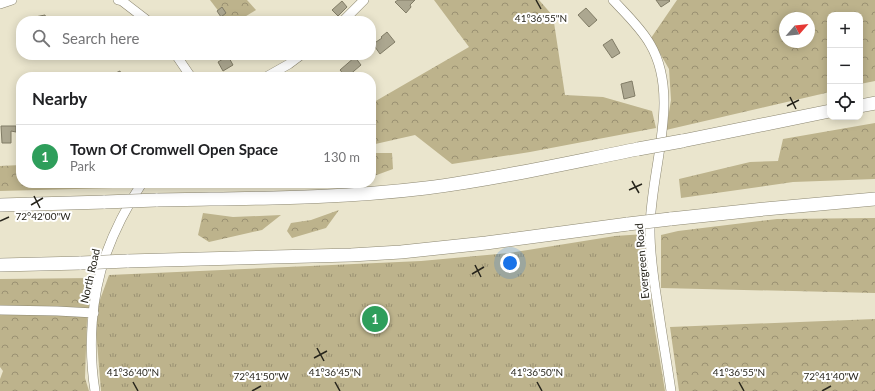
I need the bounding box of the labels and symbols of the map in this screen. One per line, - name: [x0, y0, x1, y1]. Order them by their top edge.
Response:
- text: 41°36'55"N: [515, 12, 567, 24]
- north arrow: [779, 12, 815, 48]
- text: 72°42'00"W: [15, 210, 71, 222]
- street label: Evergreen Road: [632, 223, 651, 299]
- street label: North Road: [77, 247, 102, 305]
- your location: [500, 253, 520, 273]
- pin: 1: [362, 304, 388, 334]
- text: 41°36'40"N: [107, 366, 159, 378]
- text: 41°36'45"N: [309, 366, 361, 378]
- text: 41°36'50"N: [511, 366, 563, 378]
- text: 41°36'55"N: [713, 366, 765, 378]
- text: 72°41'50"W: [233, 370, 289, 382]
- text: 72°41'40"W: [803, 370, 859, 382]

